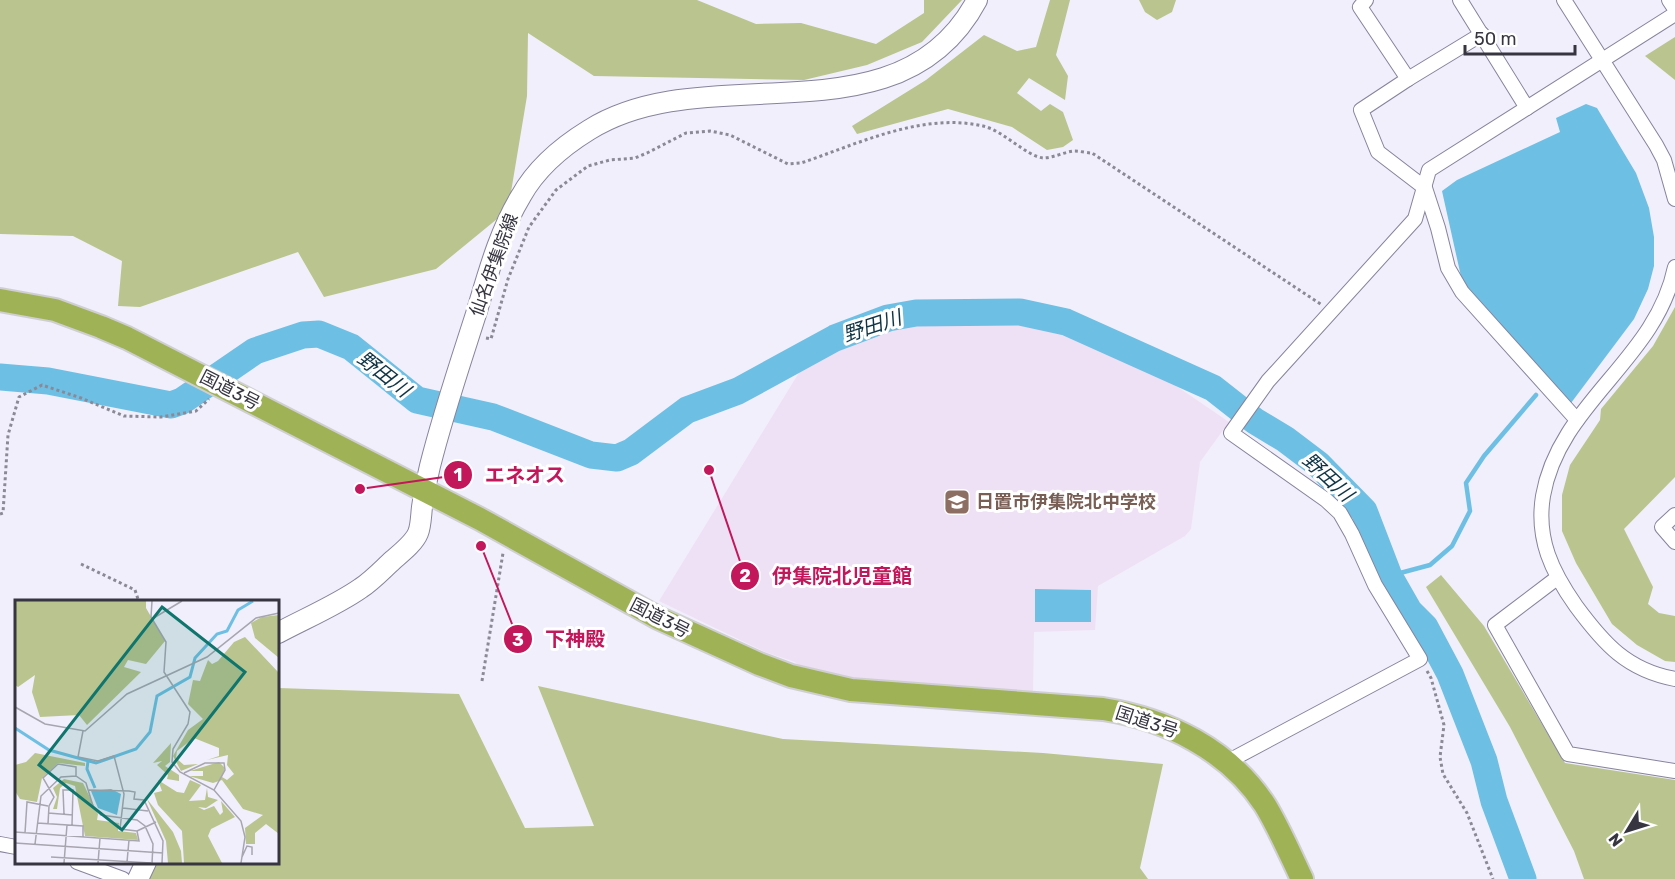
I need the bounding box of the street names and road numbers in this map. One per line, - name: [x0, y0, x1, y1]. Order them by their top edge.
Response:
- street label: 仙名伊集院線: [465, 210, 523, 320]
- street label: 国道3号: [196, 365, 264, 415]
- street label: 国道3号: [626, 593, 694, 643]
- street label: 国道3号: [1113, 702, 1181, 742]

